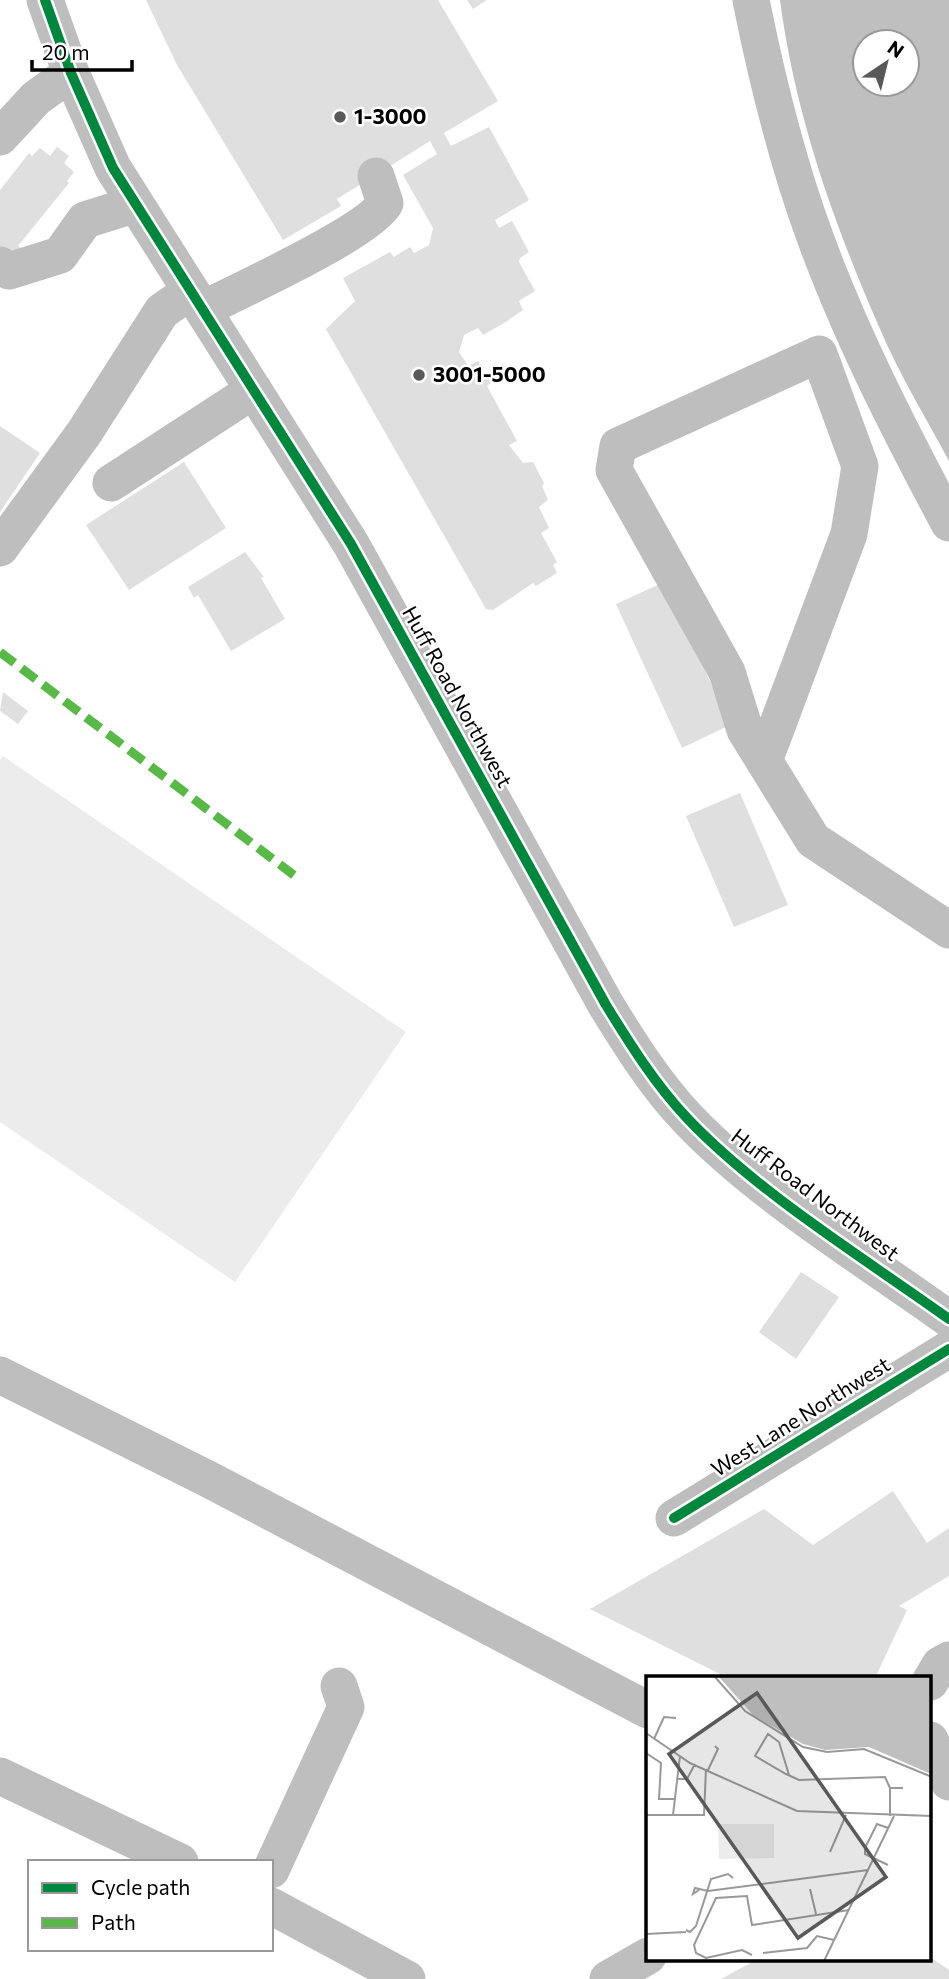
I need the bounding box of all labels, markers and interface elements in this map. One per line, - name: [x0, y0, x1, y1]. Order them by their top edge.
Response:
- scale bar: [32, 28, 131, 72]
- north arrow: [851, 28, 921, 98]
- text: N: [884, 35, 908, 62]
- text: 20 m: [42, 39, 90, 64]
- place label: 1-3000: [354, 103, 427, 128]
- marker: 1-3000: [332, 109, 348, 125]
- place label: 3001-5000: [433, 361, 546, 386]
- marker: 3001-5000: [411, 367, 427, 383]
- street label: Huff Road Northwest: [398, 601, 519, 791]
- street label: Huff Road Northwest: [727, 1123, 905, 1265]
- street label: West Lane Northwest: [706, 1351, 894, 1481]
- inset map: [646, 1676, 932, 1962]
- legend: [28, 1860, 273, 1951]
- text: Cycle path: [91, 1874, 190, 1899]
- text: Path: [91, 1909, 136, 1934]

